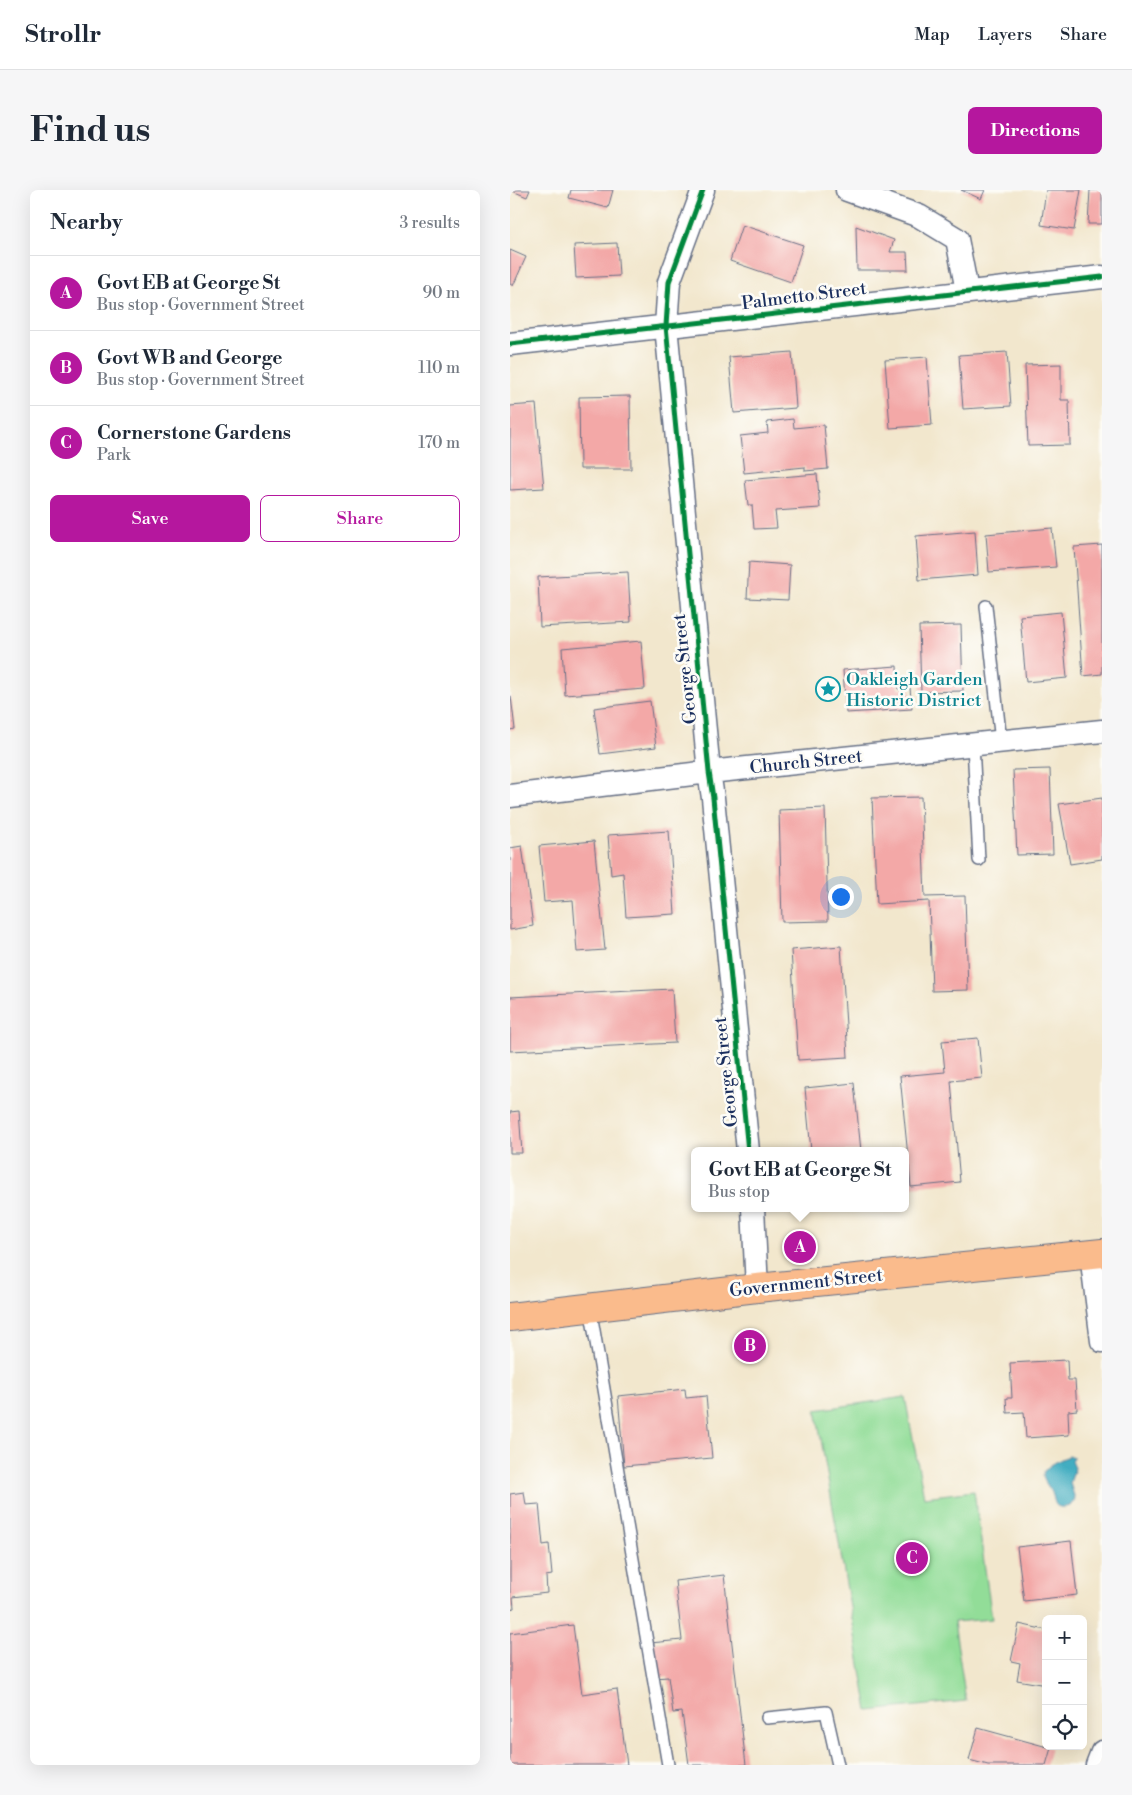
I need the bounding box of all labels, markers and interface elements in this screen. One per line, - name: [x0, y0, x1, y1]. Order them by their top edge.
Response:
- text: Strollr: [25, 20, 101, 50]
- text: Map: [915, 23, 950, 46]
- text: Layers: [978, 23, 1032, 46]
- text: Share: [1060, 23, 1107, 46]
- button: Directions: [968, 107, 1102, 154]
- text: Find us: [30, 109, 150, 152]
- text: Nearby: [50, 210, 123, 236]
- text: 3 results: [399, 213, 460, 233]
- text: Govt EB at George St: [97, 271, 280, 295]
- street label: Palmetto Street: [740, 277, 869, 315]
- text: A: [60, 283, 72, 303]
- text: 90 m: [422, 283, 460, 303]
- text: Bus stop · Government Street: [97, 295, 305, 315]
- text: Govt WB and George: [97, 346, 282, 370]
- text: B: [60, 358, 72, 378]
- text: 110 m: [418, 358, 460, 378]
- text: Bus stop · Government Street: [97, 370, 305, 390]
- text: Cornerstone Gardens: [97, 421, 291, 445]
- text: C: [60, 433, 72, 453]
- text: 170 m: [418, 433, 460, 453]
- text: Park: [97, 445, 130, 465]
- button: Save: [50, 495, 250, 542]
- button: Share: [260, 495, 460, 542]
- street label: George Street: [668, 612, 702, 725]
- place label: Oakleigh Garden Historic District: [846, 668, 983, 712]
- place icon: Oakleigh Garden Historic District: [815, 676, 841, 702]
- street label: Church Street: [749, 745, 864, 779]
- your location: [828, 884, 854, 910]
- street label: George Street: [709, 1015, 743, 1128]
- popup: [691, 1147, 909, 1212]
- text: Govt EB at George St: [708, 1158, 892, 1182]
- text: Bus stop: [708, 1182, 770, 1202]
- pin: A: [784, 1228, 816, 1266]
- street label: Government Street: [728, 1263, 884, 1302]
- pin: B: [734, 1327, 766, 1365]
- pin: C: [896, 1539, 928, 1577]
- map controls: [1042, 1615, 1087, 1750]
- button: +: [1042, 1615, 1087, 1660]
- button: −: [1042, 1660, 1087, 1705]
- button: locate: [1042, 1705, 1087, 1750]

